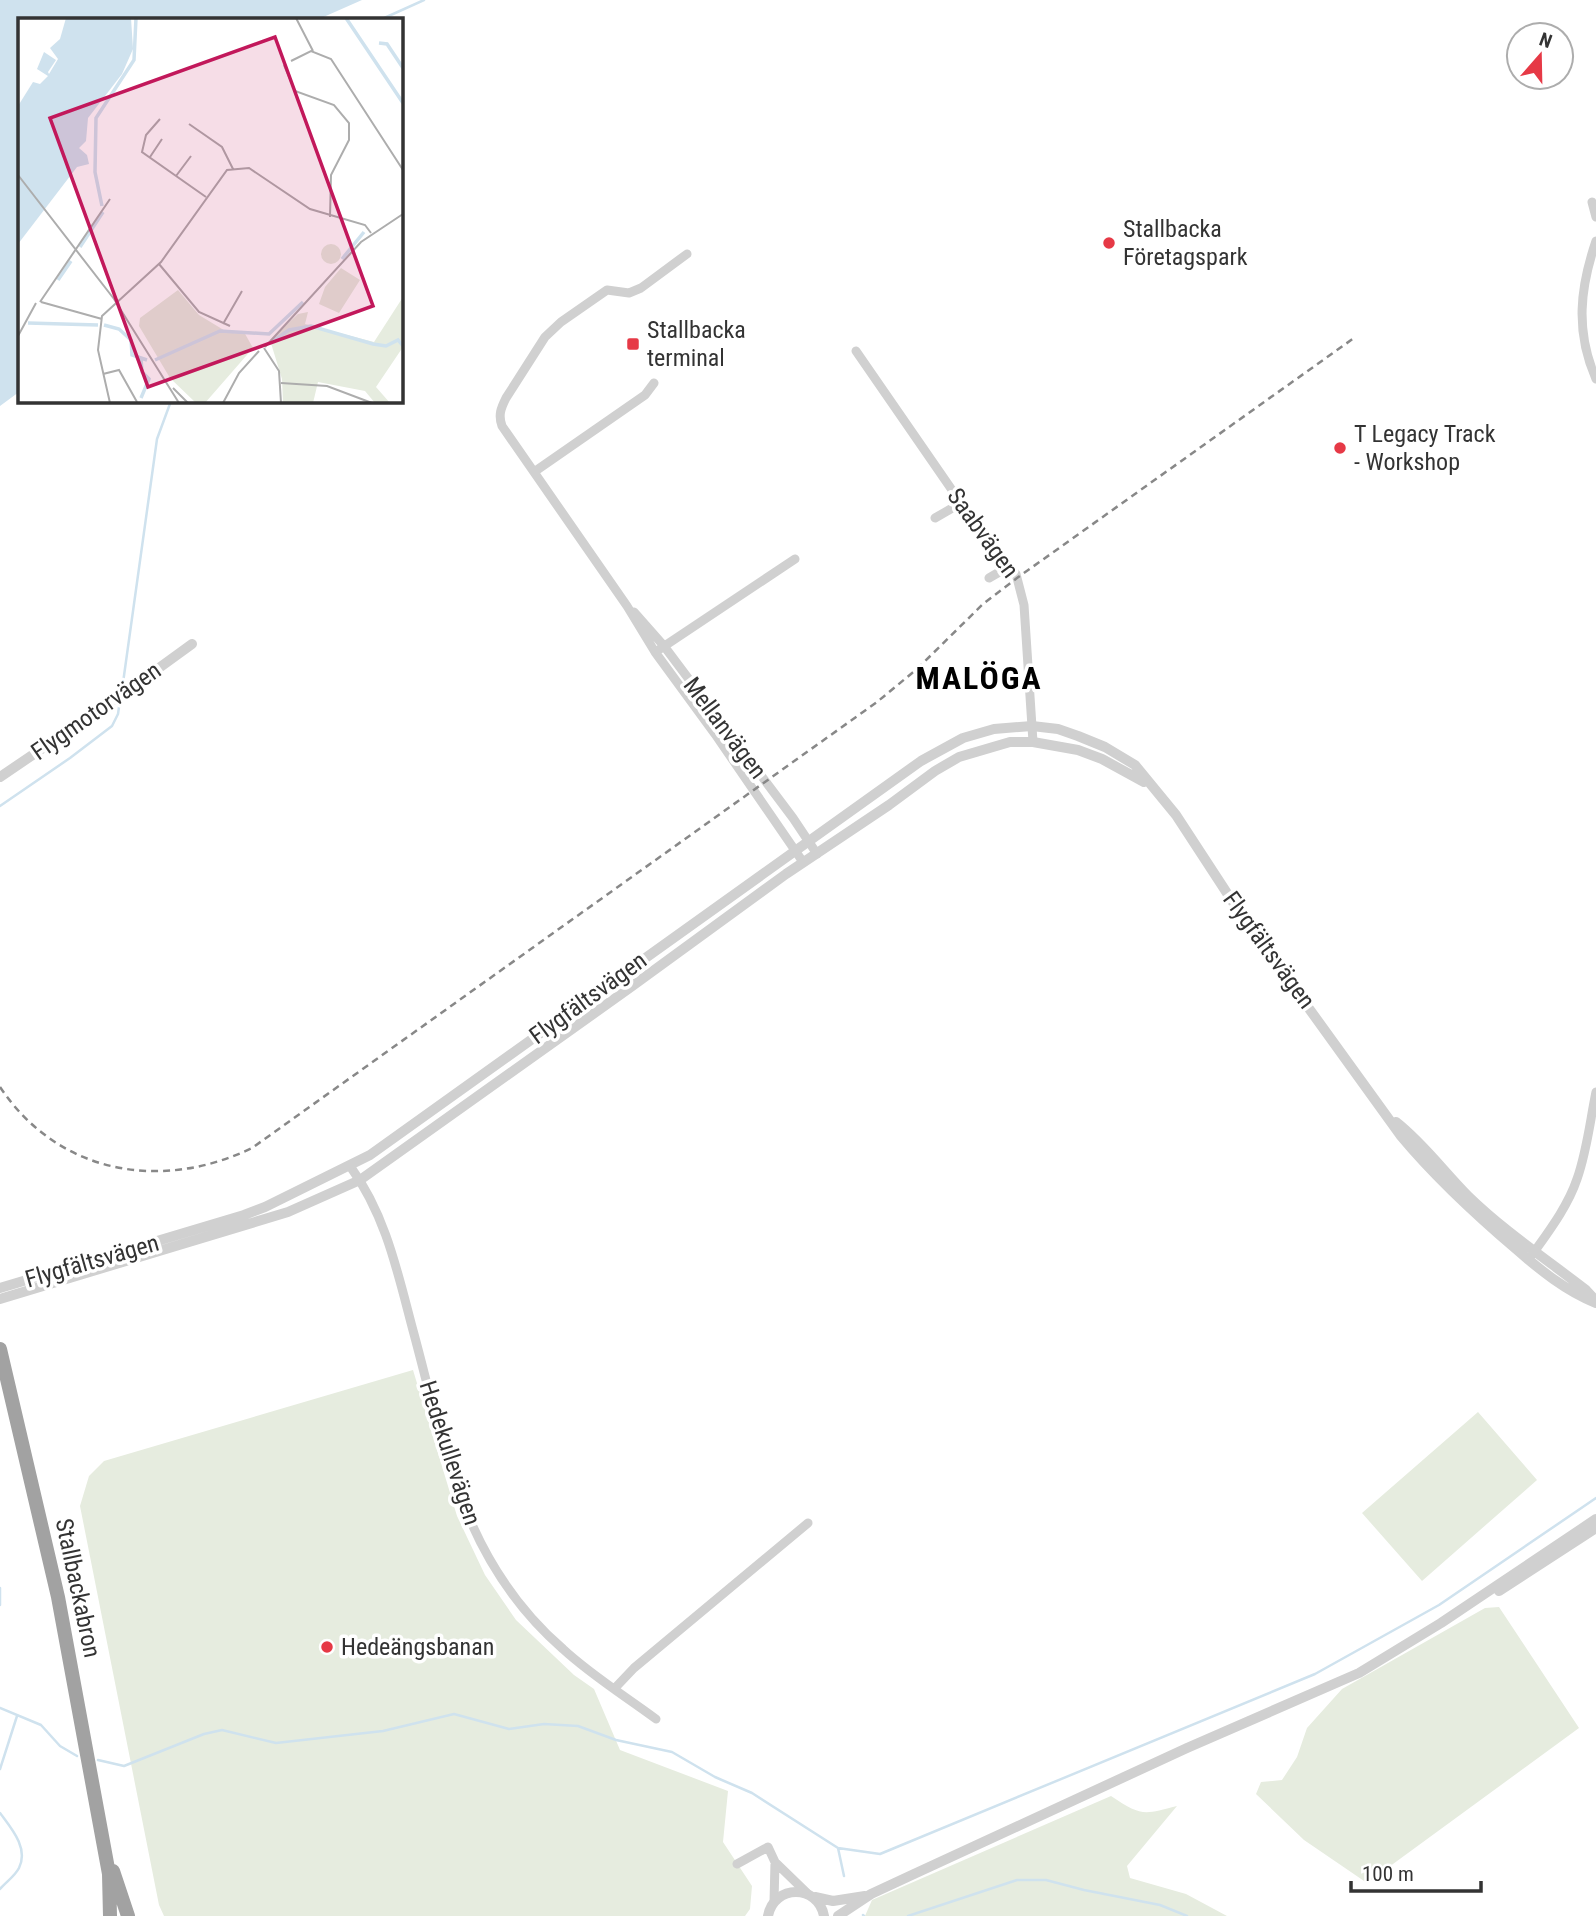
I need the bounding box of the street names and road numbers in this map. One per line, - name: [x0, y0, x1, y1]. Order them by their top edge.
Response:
- street label: Saabvägen: [941, 483, 1025, 583]
- street label: Flygmotorvägen: [26, 656, 166, 766]
- street label: Mellanvägen: [678, 672, 772, 784]
- street label: Flygfältsvägen: [1217, 886, 1321, 1014]
- street label: Flygfältsvägen: [524, 946, 652, 1050]
- street label: Flygfältsvägen: [22, 1229, 162, 1293]
- street label: Hedekullevägen: [413, 1377, 487, 1529]
- street label: Stallbackabron: [50, 1516, 106, 1660]

